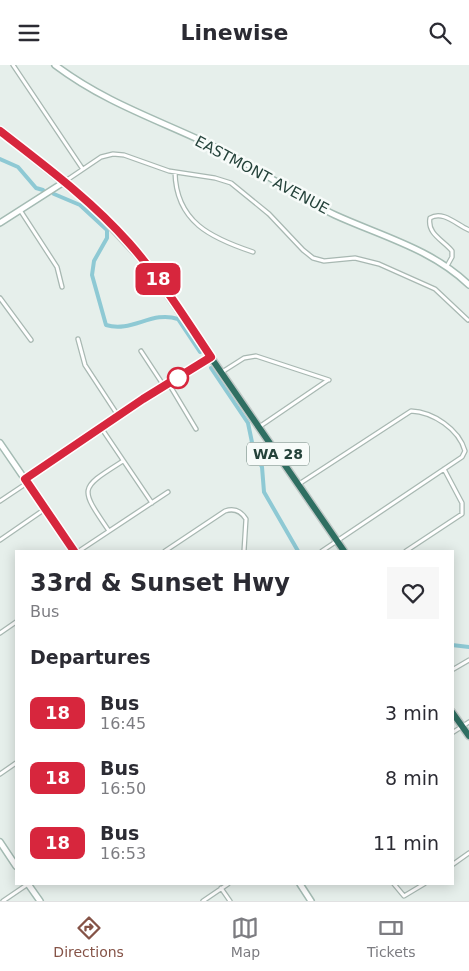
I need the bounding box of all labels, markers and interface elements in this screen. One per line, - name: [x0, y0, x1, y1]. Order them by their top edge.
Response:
- icon: menu: [15, 19, 43, 47]
- icon: search: [426, 19, 454, 47]
- text: Linewise: [180, 20, 289, 45]
- street label: EASTMONT AVENUE: [192, 132, 332, 218]
- line badge: 18: [136, 263, 180, 295]
- text: 18: [145, 268, 171, 289]
- unlabelled marker: [167, 367, 189, 389]
- road number: WA 28: [247, 443, 309, 465]
- button: heart: [387, 567, 439, 619]
- text: 33rd & Sunset Hwy: [30, 569, 290, 597]
- text: Bus: [30, 602, 59, 621]
- text: Departures: [30, 646, 151, 668]
- text: Bus: [100, 692, 139, 714]
- text: 18: [45, 702, 70, 723]
- text: 3 min: [385, 702, 439, 724]
- text: 16:45: [100, 714, 146, 733]
- text: Bus: [100, 757, 139, 779]
- text: 18: [45, 767, 70, 788]
- text: 8 min: [385, 767, 439, 789]
- text: 16:50: [100, 779, 146, 798]
- text: Bus: [100, 822, 139, 844]
- text: 18: [45, 832, 70, 853]
- text: 11 min: [373, 832, 439, 854]
- text: 16:53: [100, 844, 146, 863]
- tab: Directions: [53, 914, 124, 960]
- tab: Map: [231, 914, 260, 960]
- tab: Tickets: [367, 914, 416, 960]

